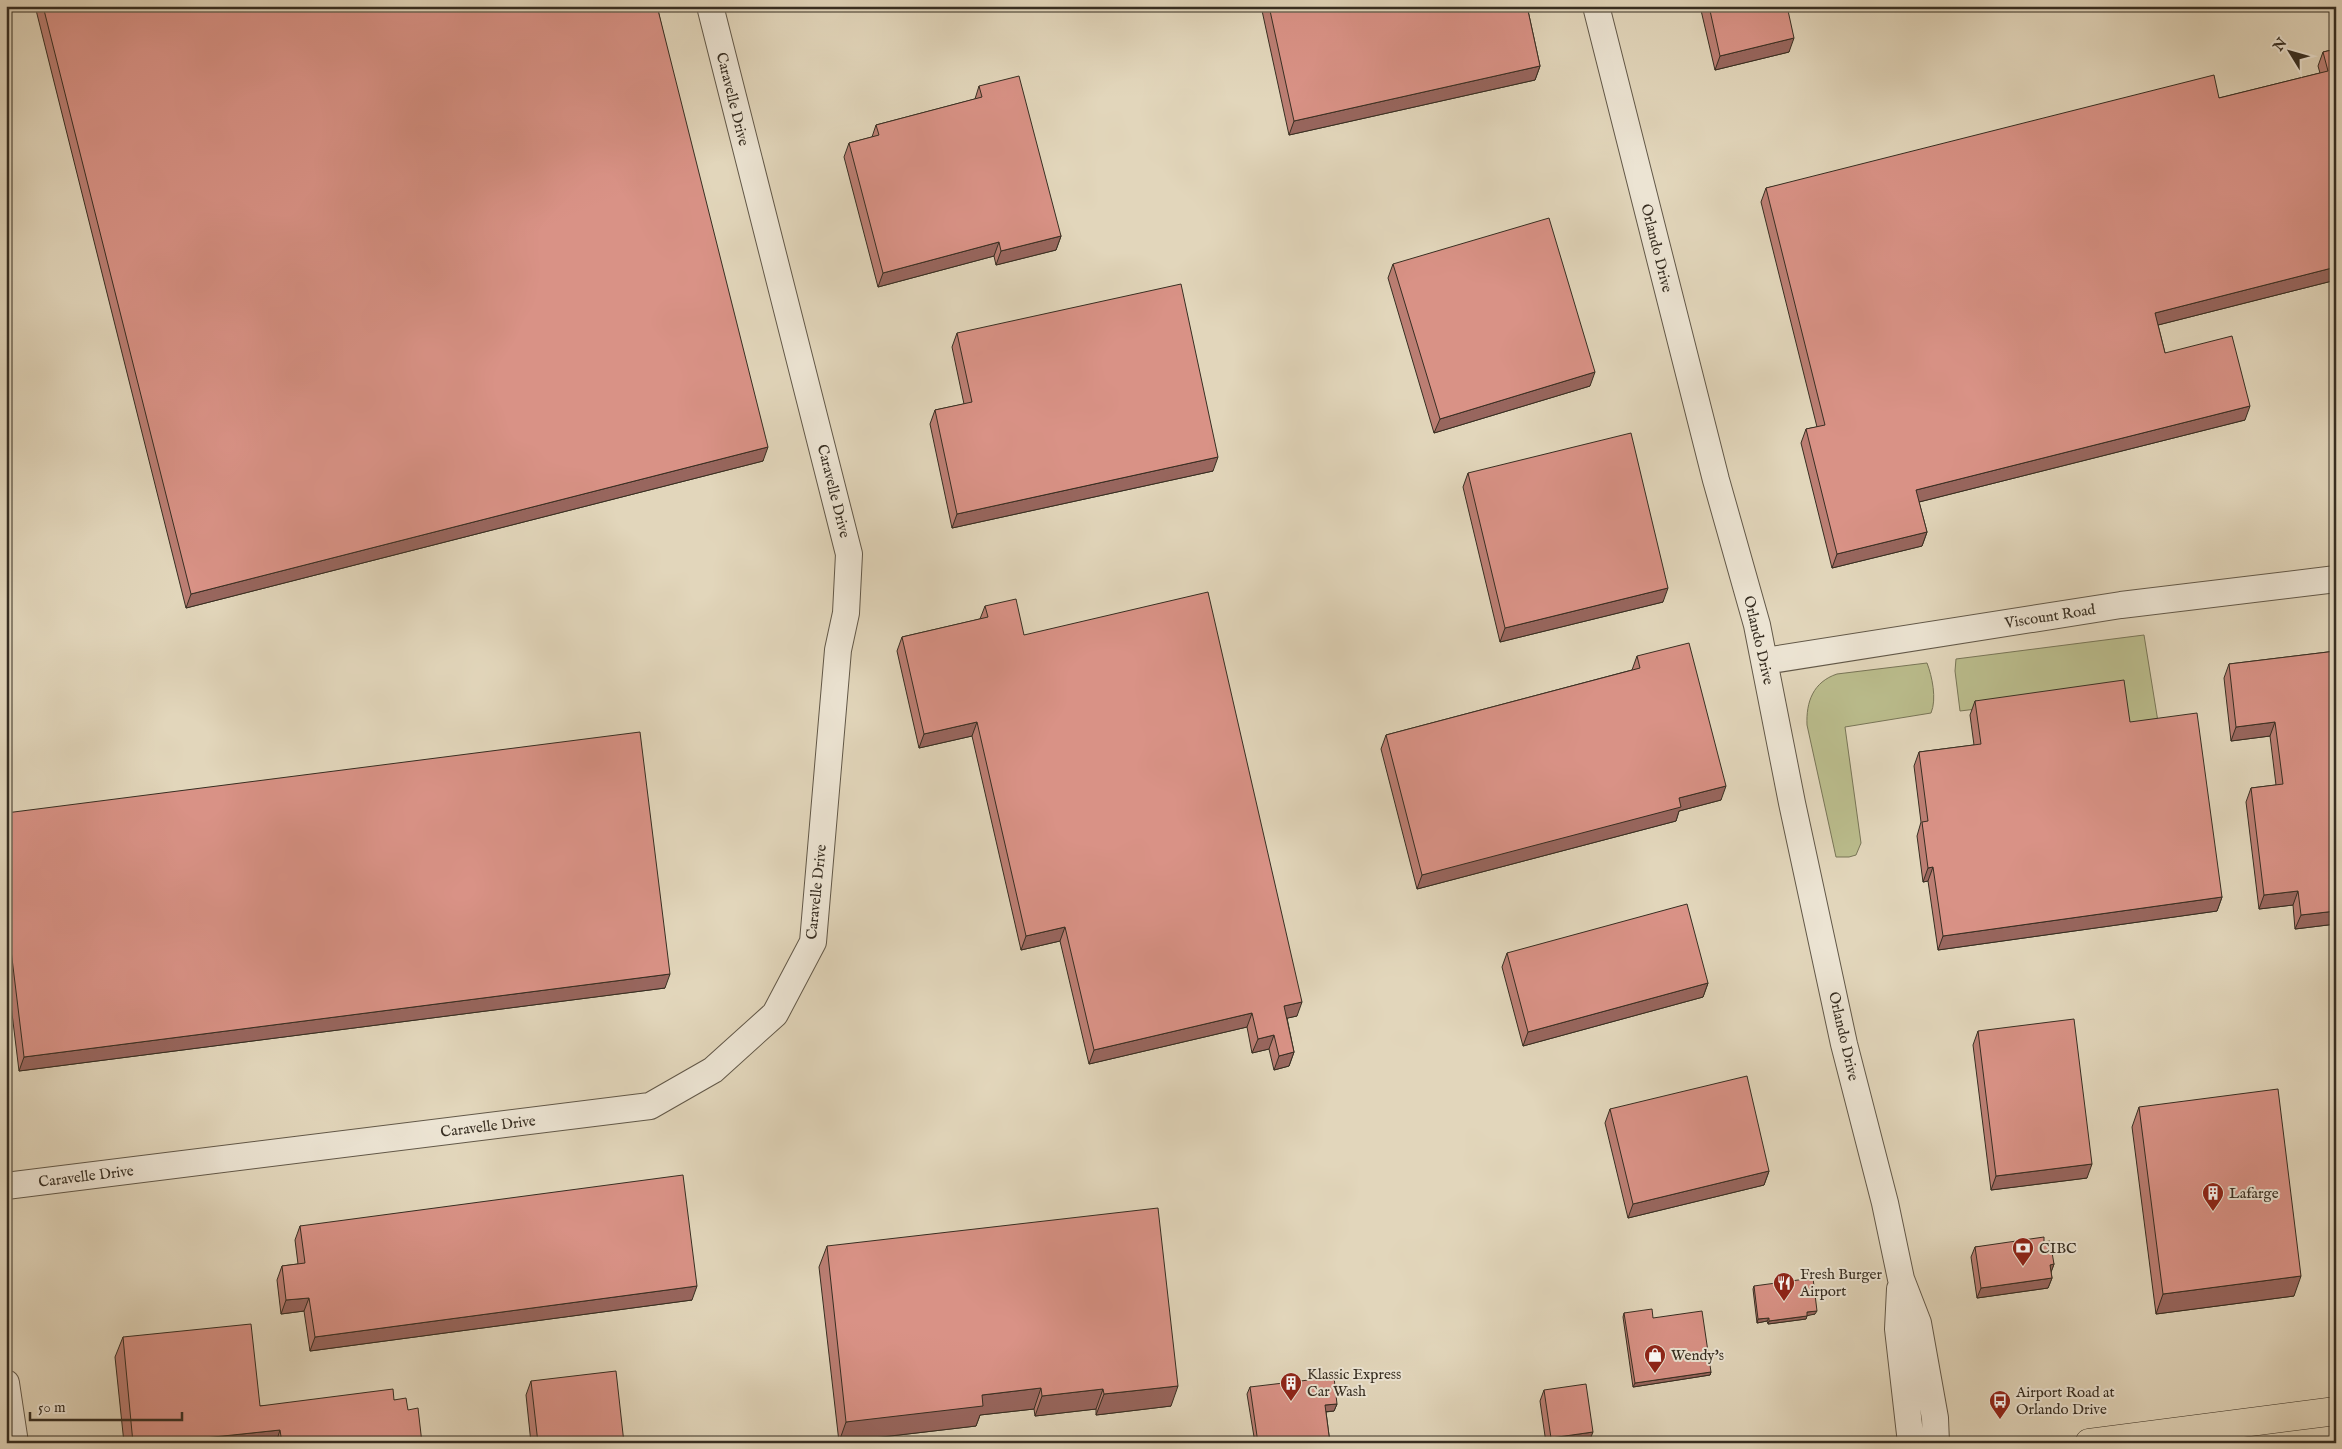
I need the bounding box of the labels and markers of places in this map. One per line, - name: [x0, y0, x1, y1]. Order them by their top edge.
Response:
- building icon: Lafarge: [2201, 1181, 2225, 1212]
- place label: Lafarge: [2229, 1184, 2279, 1203]
- bank icon: CIBC: [2011, 1236, 2035, 1267]
- place label: CIBC: [2039, 1239, 2077, 1258]
- place label: Fresh Burger Airport: [1799, 1265, 1882, 1301]
- restaurant icon: Fresh Burger Airport: [1772, 1271, 1796, 1302]
- shop icon: Wendy's: [1643, 1343, 1667, 1374]
- place label: Wendy's: [1671, 1346, 1724, 1365]
- place label: Klassic Express Car Wash: [1307, 1365, 1401, 1401]
- building icon: Klassic Express Car Wash: [1279, 1371, 1303, 1402]
- place label: Airport Road at Orlando Drive: [2015, 1383, 2115, 1419]
- bus stop icon: Airport Road at Orlando Drive: [1988, 1389, 2012, 1420]

